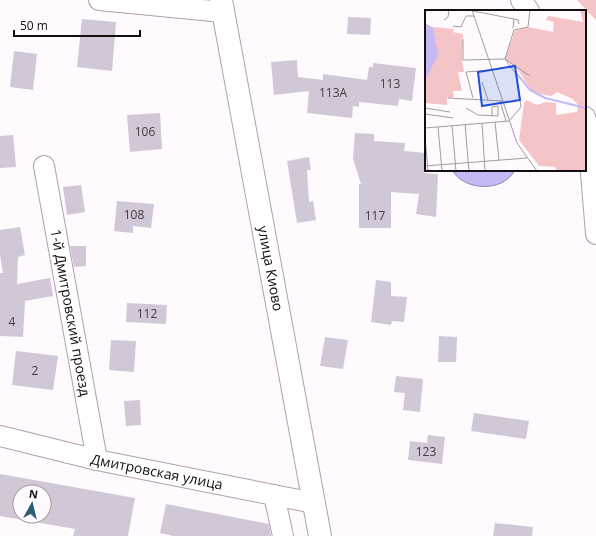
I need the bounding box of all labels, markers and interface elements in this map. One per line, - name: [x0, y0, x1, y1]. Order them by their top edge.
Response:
- inset map: [425, 10, 586, 171]
- scale bar: [14, 12, 140, 38]
- text: 50 m: [20, 17, 48, 34]
- house number: 113: [380, 75, 400, 92]
- house number: 113А: [319, 84, 347, 101]
- house number: 106: [135, 123, 155, 140]
- house number: 108: [124, 206, 144, 223]
- house number: 117: [365, 207, 385, 224]
- street label: улица Киово: [254, 224, 288, 313]
- street label: 1-й Дмитровский проезд: [47, 228, 95, 398]
- house number: 112: [137, 305, 157, 322]
- house number: 4: [9, 313, 16, 330]
- house number: 2: [32, 362, 39, 379]
- house number: 123: [416, 443, 436, 460]
- street label: Дмитровская улица: [89, 449, 225, 494]
- north arrow: [12, 484, 52, 524]
- text: N: [28, 486, 39, 502]

